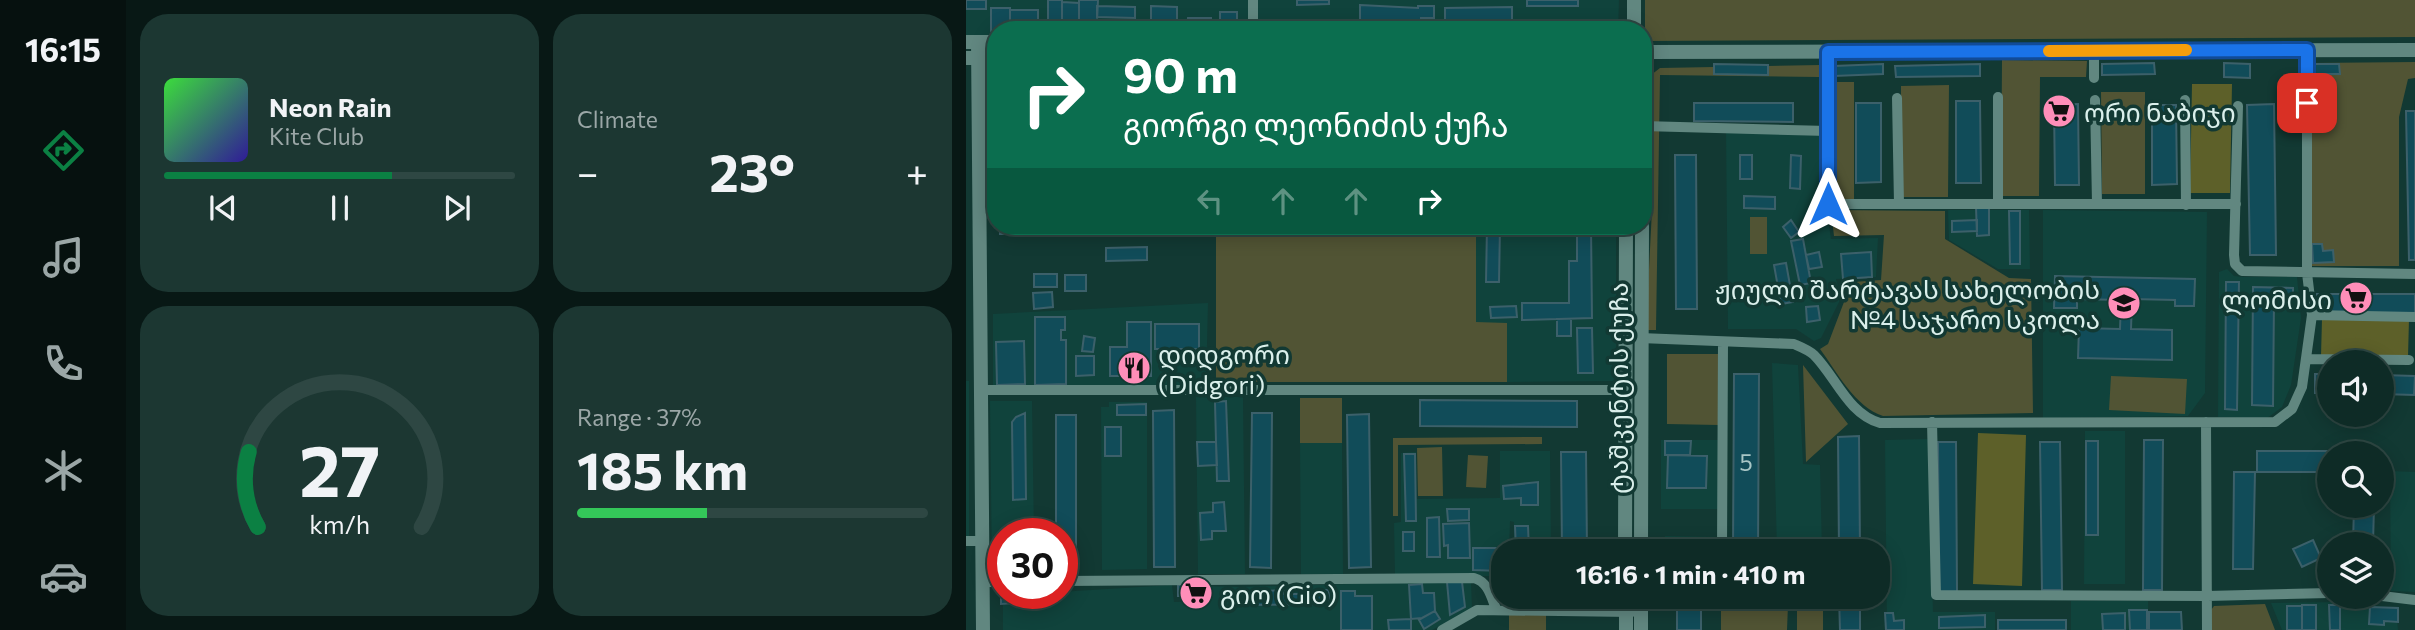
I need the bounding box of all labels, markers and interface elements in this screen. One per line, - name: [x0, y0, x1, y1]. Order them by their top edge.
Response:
- text: 16:15: [25, 29, 101, 69]
- text: 90 m: [1123, 43, 1238, 103]
- icon: right: [1008, 49, 1099, 140]
- pin: [2277, 73, 2337, 133]
- icon: arrive: [2288, 84, 2326, 122]
- text: Neon Rain: [269, 91, 392, 122]
- supermarket icon: ორი ნაბიჯი: [2040, 92, 2078, 130]
- place label: ორი ნაბიჯი: [2084, 96, 2236, 128]
- text: გიორგი ლეონიძის ქუჩა: [1123, 104, 1509, 144]
- text: Climate: [577, 105, 658, 133]
- text: Kite Club: [269, 122, 364, 150]
- icon: directions: [39, 126, 88, 175]
- text: 23°: [709, 139, 795, 203]
- text: −: [577, 148, 599, 195]
- text: +: [906, 148, 928, 195]
- position arrow: [1791, 167, 1865, 241]
- icon: left: [1191, 182, 1229, 220]
- icon: ahead: [1264, 182, 1302, 220]
- icon: ahead: [1337, 182, 1375, 220]
- icon: right: [1410, 182, 1448, 220]
- icon: previous: [204, 189, 242, 227]
- icon: pause: [321, 189, 359, 227]
- icon: next: [438, 189, 476, 227]
- icon: music: [39, 233, 88, 282]
- place label: ჟიული შარტავას სახელობის №4 საჯარო სკოლა: [1715, 273, 2100, 336]
- supermarket icon: ლომისი: [2337, 279, 2375, 317]
- street label: ტაშკენტის ქუჩა: [1602, 282, 1634, 494]
- place label: ლომისი: [2221, 283, 2332, 316]
- school or university icon: ჟიული შარტავას სახელობის №4 საჯარო სკოლა: [2105, 284, 2143, 322]
- place label: დიდგორი (Didgori): [1158, 338, 1290, 399]
- icon: phone: [39, 339, 88, 388]
- restaurant icon: დიდგორი (Didgori): [1115, 349, 1153, 387]
- map controls: [2317, 350, 2394, 609]
- button: sound: [2317, 350, 2394, 427]
- text: Range · 37%: [577, 403, 702, 431]
- text: 27: [299, 423, 380, 512]
- text: 185 km: [577, 437, 748, 501]
- button: search: [2317, 441, 2394, 518]
- icon: climate: [39, 446, 88, 495]
- house number: 5: [1739, 448, 1753, 476]
- text: km/h: [309, 509, 370, 539]
- speed limit sign: 30: [987, 518, 1078, 609]
- button: layers: [2317, 532, 2394, 609]
- icon: car: [39, 552, 88, 601]
- text: 16:16 · 1 min · 410 m: [1576, 558, 1805, 589]
- supermarket icon: გიო (Gio): [1177, 574, 1215, 612]
- place label: გიო (Gio): [1220, 578, 1337, 610]

